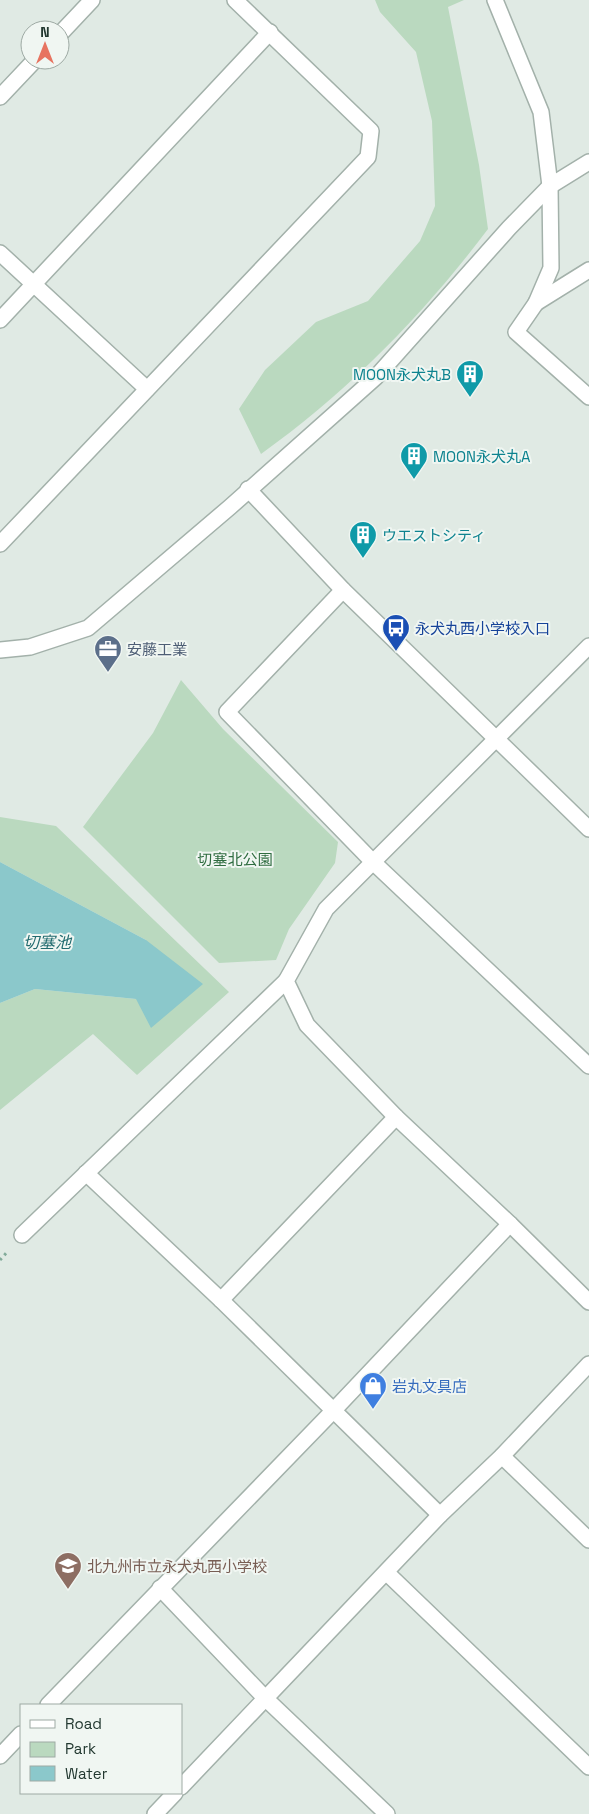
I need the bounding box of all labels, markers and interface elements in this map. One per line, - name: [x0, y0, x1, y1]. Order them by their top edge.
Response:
- north arrow: [20, 20, 70, 70]
- text: N: [40, 23, 50, 41]
- building icon: MOON永犬丸B: [455, 359, 485, 398]
- place label: MOON永犬丸B: [353, 365, 451, 384]
- building icon: MOON永犬丸A: [399, 441, 429, 480]
- place label: MOON永犬丸A: [433, 447, 531, 466]
- building icon: ウエストシティ: [348, 520, 378, 559]
- place label: ウエストシティ: [382, 526, 486, 545]
- bus stop icon: 永犬丸西小学校入口: [381, 613, 411, 652]
- place label: 永犬丸西小学校入口: [415, 619, 550, 638]
- office icon: 安藤工業: [93, 634, 123, 673]
- place label: 安藤工業: [127, 640, 187, 659]
- park label: 切塞北公園: [197, 850, 273, 869]
- water label: 切塞池: [23, 932, 73, 953]
- shop icon: 岩丸文具店: [358, 1371, 388, 1410]
- place label: 岩丸文具店: [392, 1377, 467, 1396]
- school or university icon: 北九州市立永犬丸西小学校: [53, 1551, 83, 1590]
- place label: 北九州市立永犬丸西小学校: [87, 1557, 267, 1576]
- legend: [20, 1704, 182, 1794]
- text: Road: [65, 1714, 102, 1733]
- text: Park: [65, 1739, 96, 1758]
- text: Water: [65, 1764, 108, 1783]

